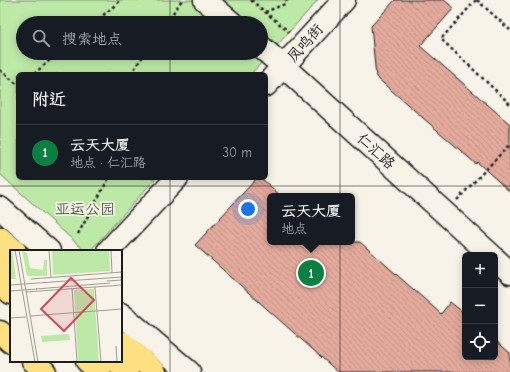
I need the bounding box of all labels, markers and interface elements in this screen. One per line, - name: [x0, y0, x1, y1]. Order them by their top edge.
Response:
- search box: [16, 16, 268, 60]
- street label: 凤鸣街: [283, 20, 327, 66]
- icon: search: [30, 27, 52, 49]
- text: 搜索地点: [62, 30, 122, 48]
- text: 附近: [32, 90, 66, 109]
- street label: 仁汇路: [353, 129, 399, 173]
- text: 云天大厦: [70, 136, 130, 154]
- text: 1: [42, 145, 48, 160]
- text: 30 m: [222, 145, 252, 160]
- text: 地点 · 仁汇路: [70, 155, 146, 170]
- popup: [267, 193, 355, 245]
- your location: [238, 199, 258, 219]
- park label: 亚运公园: [55, 200, 115, 218]
- text: 云天大厦: [281, 202, 341, 220]
- text: 地点: [281, 221, 307, 236]
- inset map: [10, 250, 122, 362]
- map controls: [462, 252, 498, 360]
- button: +: [462, 252, 498, 288]
- pin: 1: [298, 258, 324, 288]
- button: −: [462, 288, 498, 324]
- button: locate: [462, 324, 498, 360]

